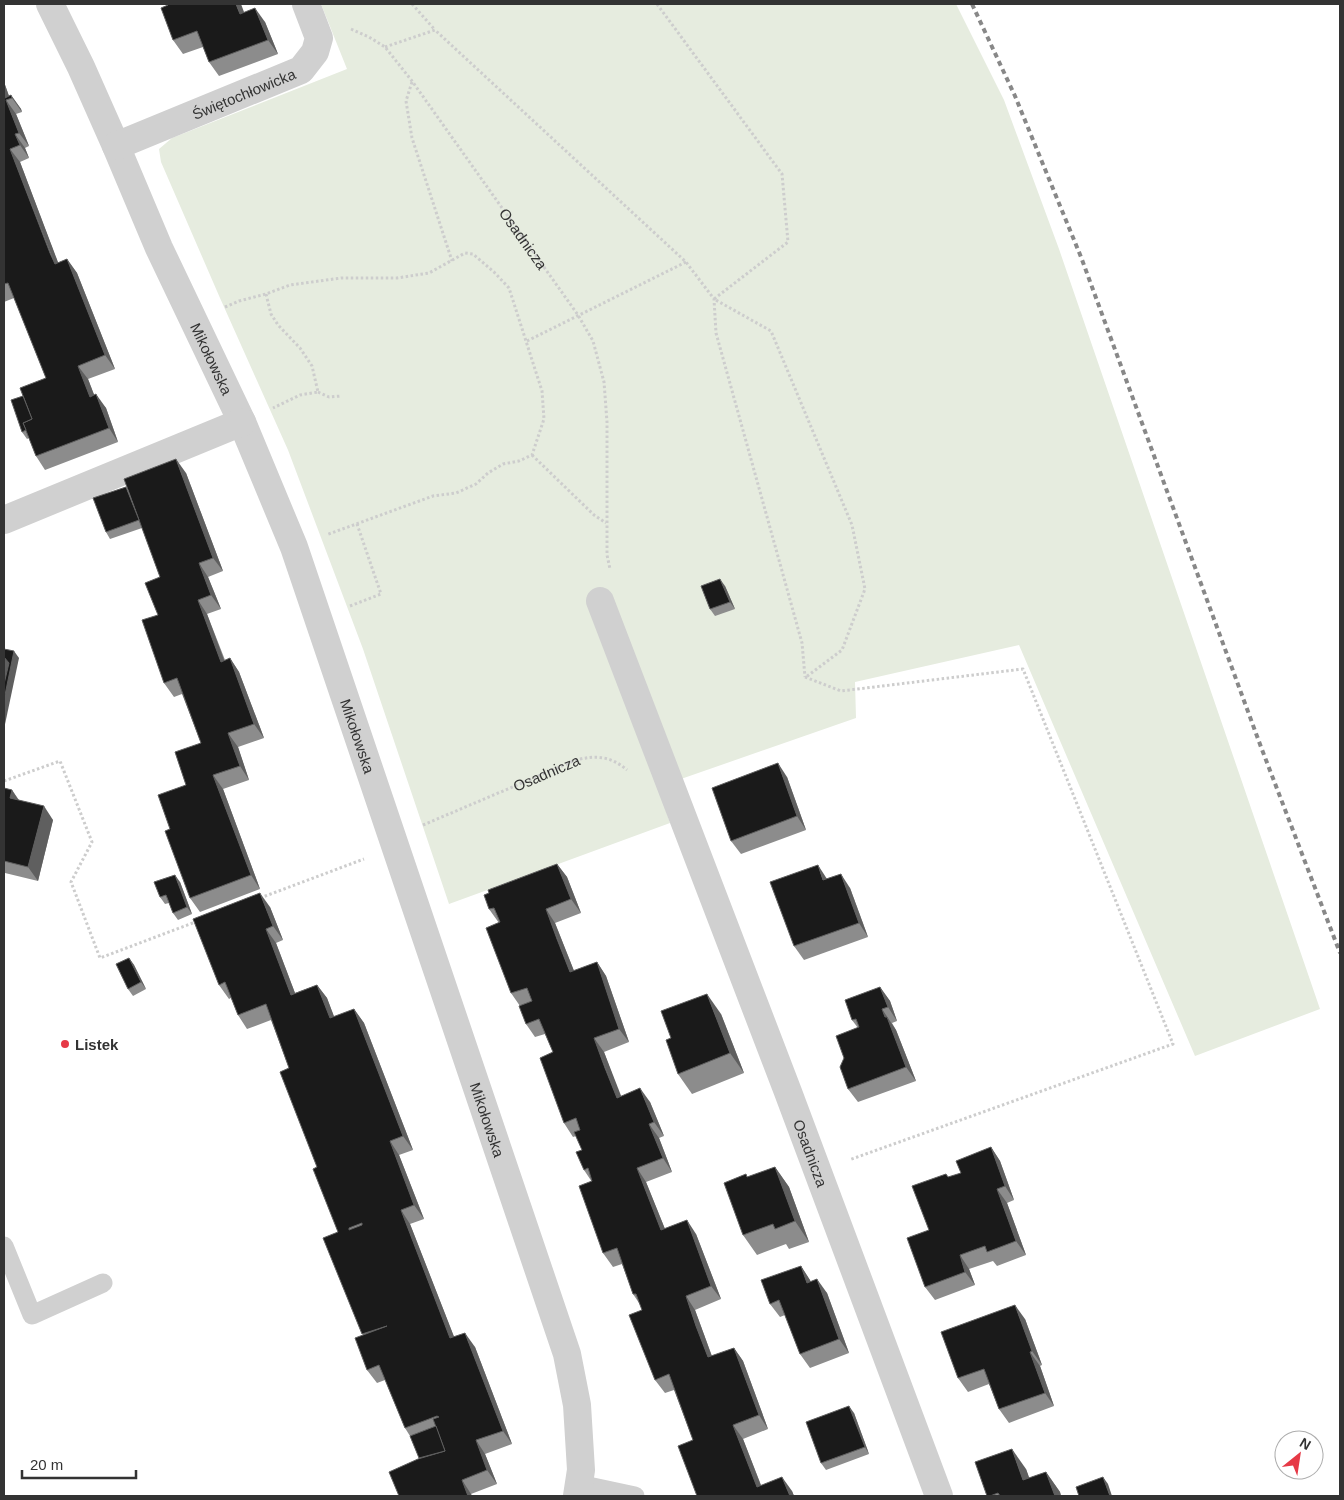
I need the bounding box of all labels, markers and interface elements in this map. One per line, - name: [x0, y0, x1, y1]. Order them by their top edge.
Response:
- street label: Świętochłowicka: [189, 65, 298, 122]
- street label: Osadnicza: [496, 205, 552, 273]
- street label: Mikołowska: [187, 320, 236, 398]
- street label: Mikołowska: [337, 697, 379, 776]
- street label: Osadnicza: [510, 751, 583, 794]
- place label: Listek: [75, 1036, 119, 1053]
- marker: Listek: [59, 1038, 71, 1050]
- street label: Mikołowska: [467, 1080, 508, 1160]
- street label: Osadnicza: [790, 1117, 831, 1190]
- north arrow: [1274, 1430, 1324, 1480]
- text: N: [1297, 1434, 1314, 1453]
- scale bar: [22, 1448, 136, 1480]
- text: 20 m: [30, 1456, 63, 1473]

